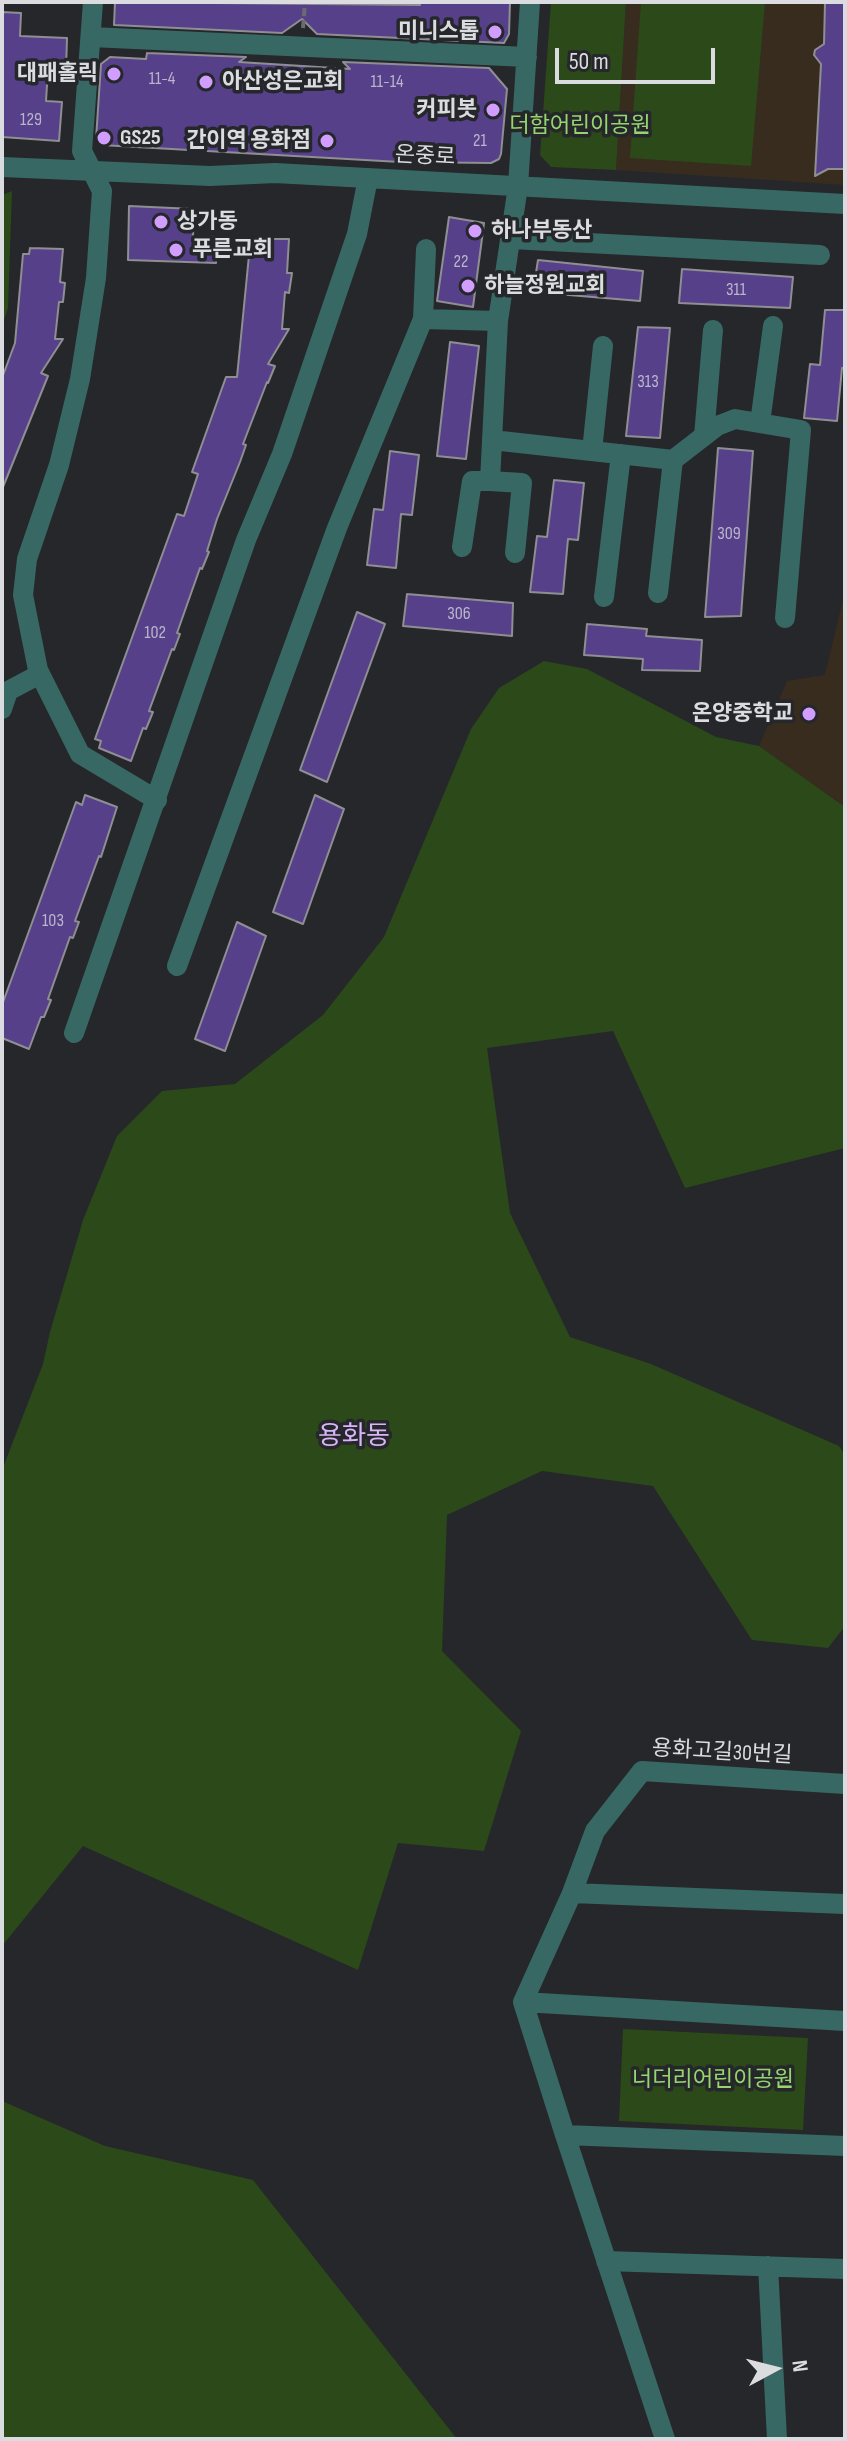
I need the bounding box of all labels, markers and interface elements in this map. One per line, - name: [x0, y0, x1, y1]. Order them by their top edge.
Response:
- place label: 미니스톱: [398, 19, 479, 45]
- marker: 미니스톱: [486, 23, 504, 41]
- scale bar: [559, 32, 719, 82]
- text: 50 m: [569, 47, 609, 76]
- place label: 대패홀릭: [17, 61, 98, 87]
- marker: 대패홀릭: [105, 65, 123, 83]
- house number: 11-4: [149, 68, 175, 90]
- place label: 아산성은교회: [222, 69, 343, 95]
- house number: 11-14: [370, 71, 404, 93]
- marker: 아산성은교회: [197, 73, 215, 91]
- place label: 커피봇: [416, 97, 477, 123]
- marker: 커피봇: [484, 101, 502, 119]
- house number: 129: [20, 109, 42, 131]
- park label: 더함어린이공원: [509, 113, 651, 139]
- place label: GS25: [120, 125, 161, 151]
- place label: 간이역 용화점: [186, 128, 311, 154]
- marker: GS25: [95, 129, 113, 147]
- house number: 21: [473, 130, 487, 152]
- marker: 간이역 용화점: [318, 132, 336, 150]
- street label: 온중로: [394, 142, 456, 172]
- place label: 상가동: [177, 209, 238, 235]
- marker: 상가동: [152, 213, 170, 231]
- place label: 하나부동산: [491, 218, 592, 244]
- marker: 하나부동산: [466, 222, 484, 240]
- place label: 푸른교회: [192, 237, 273, 263]
- marker: 푸른교회: [167, 241, 185, 259]
- house number: 22: [454, 251, 468, 273]
- place label: 하늘정원교회: [484, 273, 605, 299]
- marker: 하늘정원교회: [459, 277, 477, 295]
- house number: 311: [726, 279, 746, 301]
- house number: 313: [637, 371, 659, 393]
- house number: 309: [717, 523, 741, 545]
- house number: 306: [447, 603, 471, 625]
- house number: 102: [144, 622, 166, 644]
- place label: 온양중학교: [692, 701, 793, 727]
- marker: 온양중학교: [800, 705, 818, 723]
- house number: 103: [42, 910, 64, 932]
- district label: 용화동: [318, 1421, 390, 1453]
- street label: 용화고길30번길: [651, 1736, 793, 1770]
- park label: 너더리어린이공원: [632, 2067, 794, 2093]
- north arrow: [735, 2329, 815, 2409]
- text: N: [785, 2359, 813, 2373]

